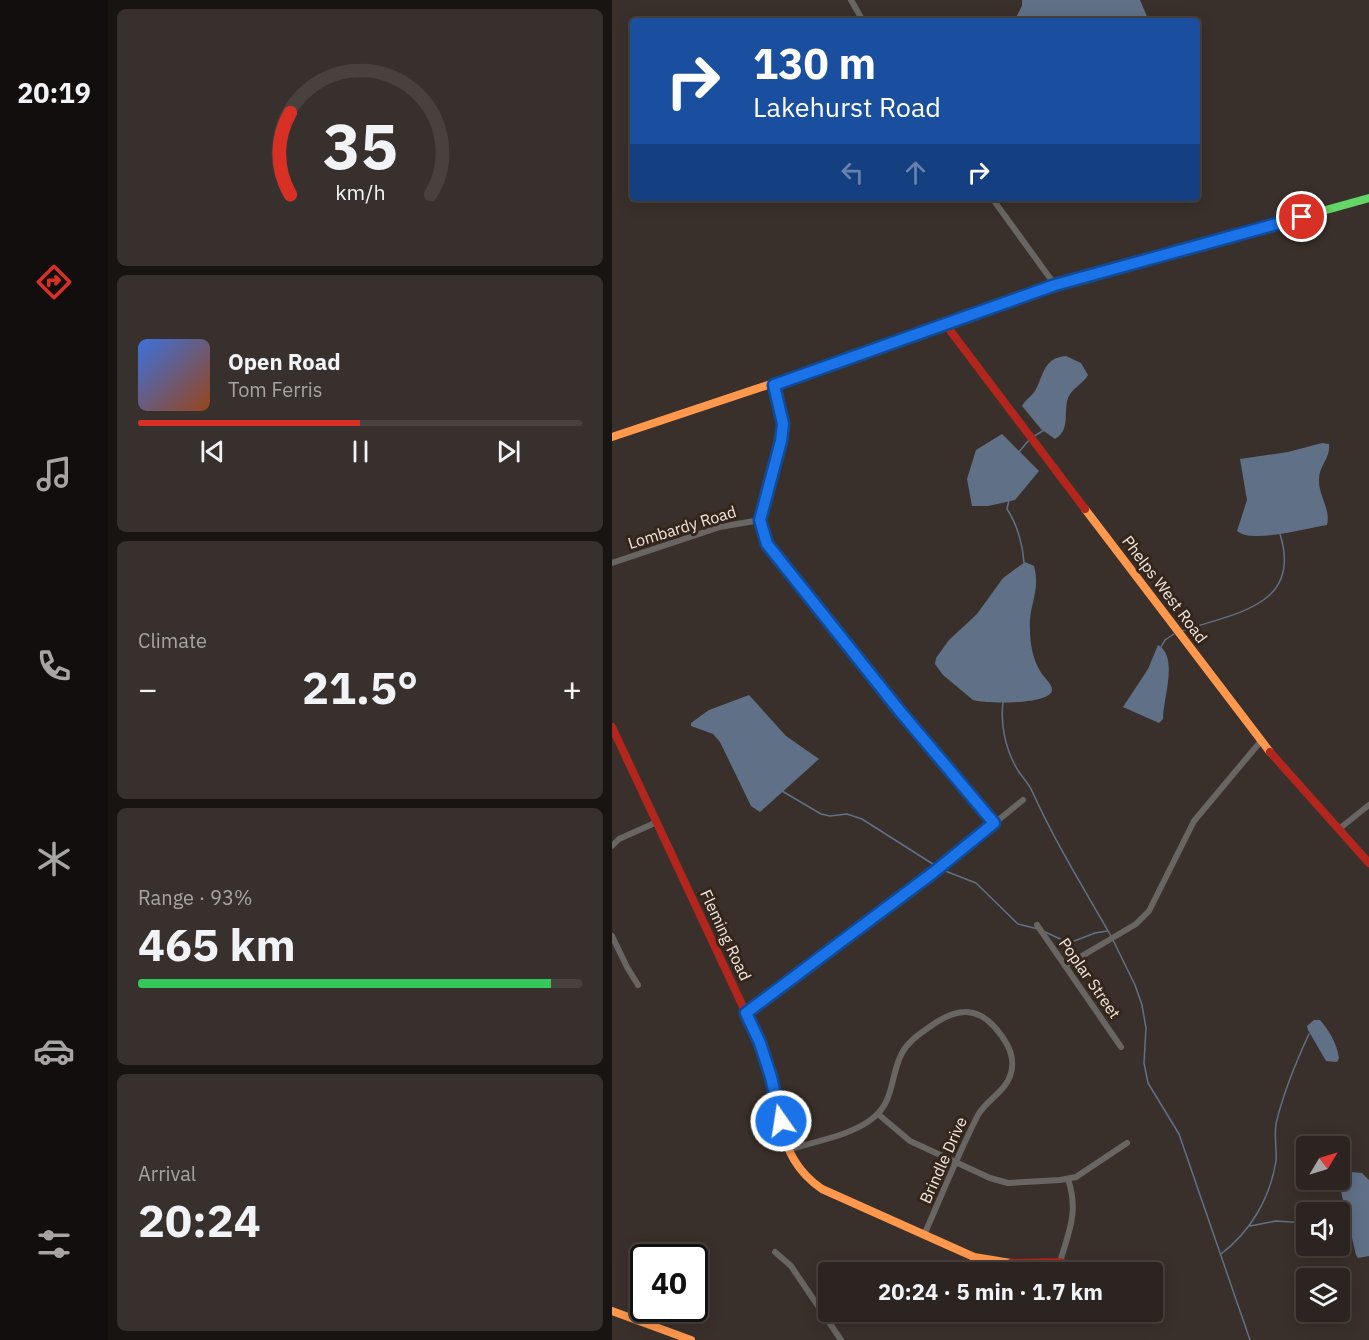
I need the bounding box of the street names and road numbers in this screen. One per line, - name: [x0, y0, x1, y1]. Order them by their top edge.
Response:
- street label: Lombardy Road: [625, 501, 739, 553]
- street label: Phelps West Road: [1118, 531, 1212, 647]
- street label: Fleming Road: [696, 886, 756, 984]
- street label: Poplar Street: [1055, 934, 1125, 1022]
- street label: Brindle Drive: [915, 1113, 971, 1206]

